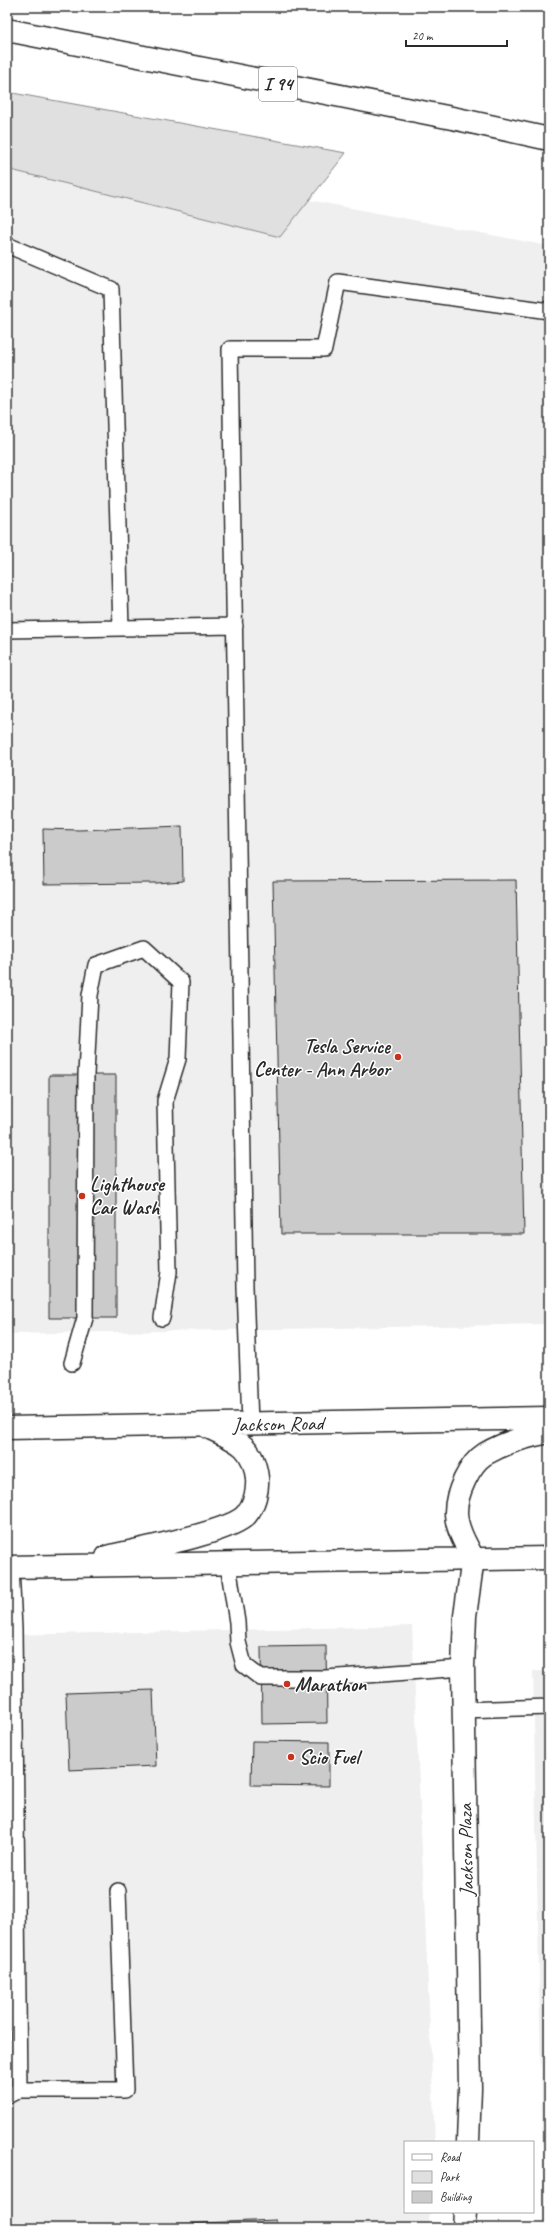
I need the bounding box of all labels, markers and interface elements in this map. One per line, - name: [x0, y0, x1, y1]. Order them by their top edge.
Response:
- scale bar: [406, 22, 507, 48]
- text: 20 m: [412, 28, 434, 44]
- road number: I 94: [259, 67, 297, 101]
- place label: Tesla Service Center - Ann Arbor: [254, 1034, 393, 1082]
- marker: Tesla Service Center - Ann Arbor: [393, 1052, 403, 1062]
- place label: Lighthouse Car Wash: [90, 1172, 166, 1220]
- marker: Lighthouse Car Wash: [77, 1191, 87, 1201]
- street label: Jackson Road: [231, 1411, 327, 1437]
- place label: Marathon: [295, 1672, 367, 1697]
- marker: Marathon: [282, 1679, 292, 1689]
- place label: Scio Fuel: [299, 1745, 363, 1770]
- marker: Scio Fuel: [286, 1752, 296, 1762]
- street label: Jackson Plaza: [453, 1802, 479, 1898]
- legend: [404, 2141, 534, 2213]
- text: Road: [440, 2149, 462, 2165]
- text: Park: [440, 2169, 461, 2185]
- text: Building: [440, 2189, 472, 2205]

